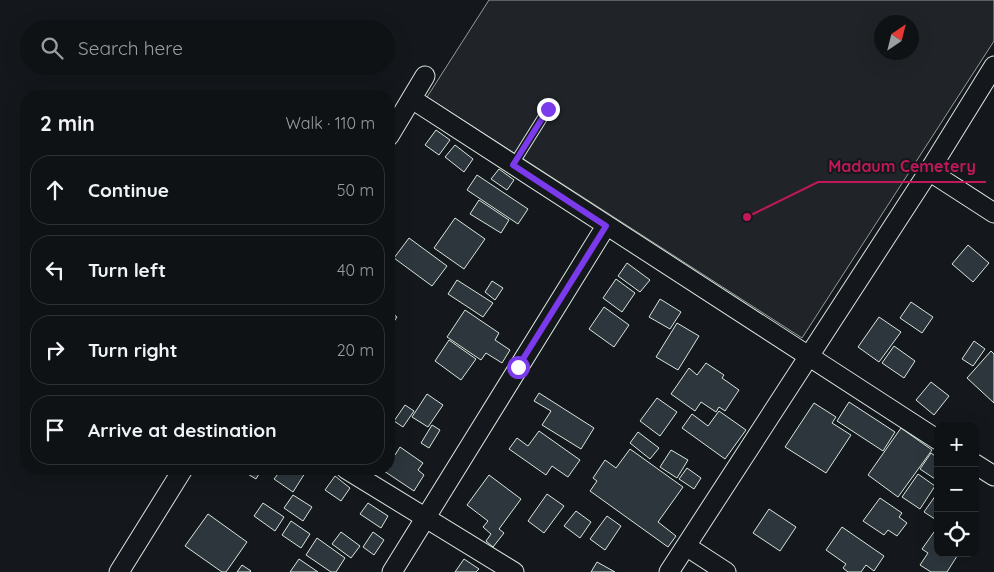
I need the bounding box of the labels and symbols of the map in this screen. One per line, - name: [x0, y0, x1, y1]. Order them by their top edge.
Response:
- north arrow: [874, 15, 919, 60]
- route end: [537, 98, 560, 121]
- callout: Madaum Cemetery: [818, 151, 986, 182]
- text: Madaum Cemetery: [828, 156, 976, 176]
- route start: [507, 356, 530, 379]

